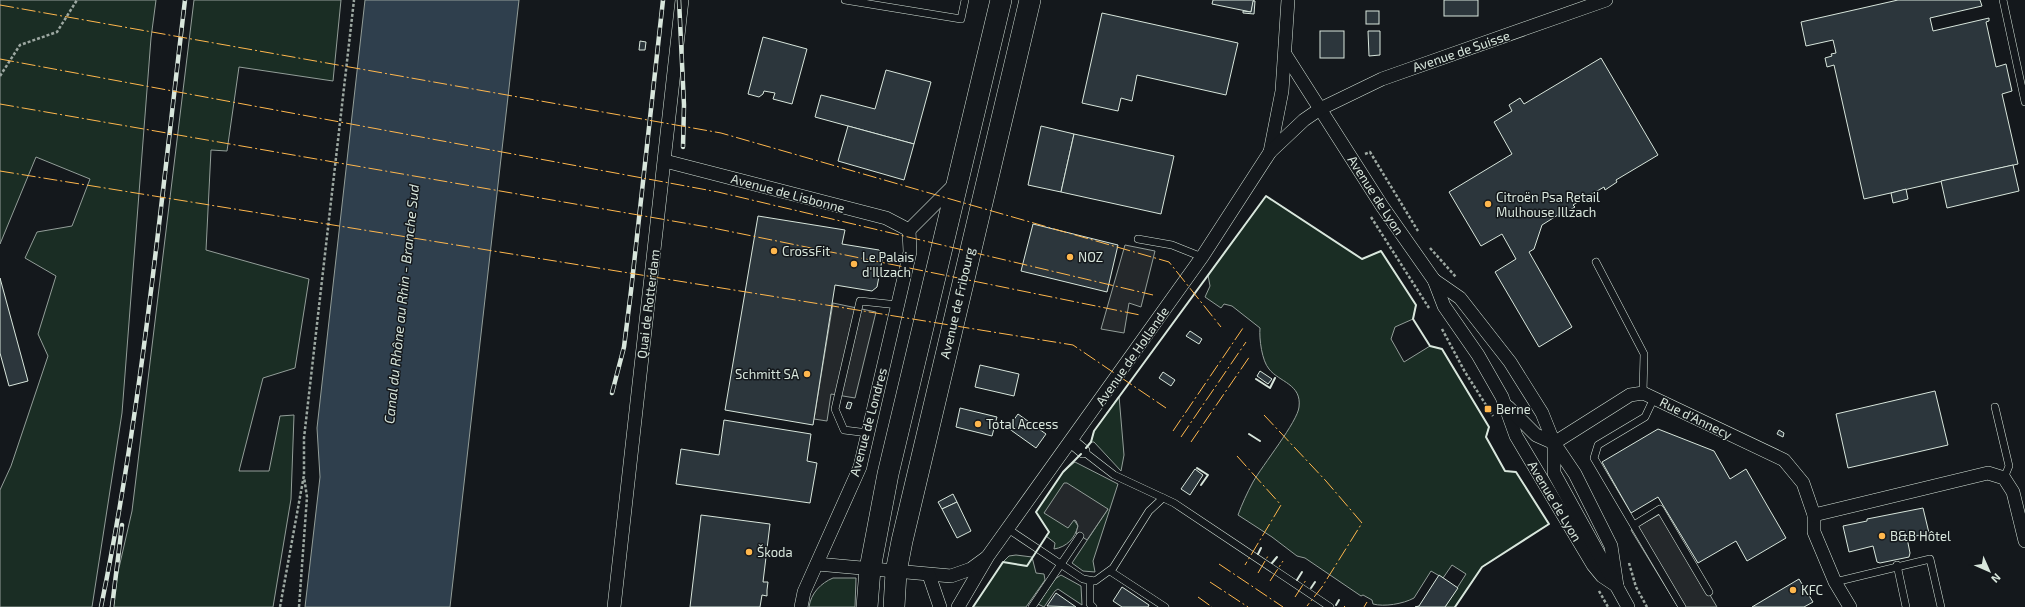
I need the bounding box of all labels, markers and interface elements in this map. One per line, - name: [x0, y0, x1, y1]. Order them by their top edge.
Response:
- street label: Avenue de Suisse: [1410, 27, 1512, 75]
- street label: Avenue de Lyon: [1344, 152, 1408, 238]
- street label: Avenue de Lisbonne: [729, 170, 847, 216]
- water label: Canal du Rhône au Rhin - Branche Sud: [380, 183, 422, 425]
- place label: Citroën Psa Retail Mulhouse Illzach: [1496, 189, 1600, 220]
- marker: Citroën Psa Retail Mulhouse Illzach: [1483, 199, 1493, 209]
- place label: CrossFit: [782, 243, 830, 259]
- marker: CrossFit: [769, 246, 779, 256]
- street label: Avenue de Fribourg: [936, 246, 978, 360]
- street label: Quai de Rotterdam: [633, 248, 663, 360]
- place label: Le Palais d'Illzach: [862, 249, 914, 280]
- place label: NOZ: [1078, 249, 1103, 265]
- marker: NOZ: [1065, 252, 1075, 262]
- marker: Le Palais d'Illzach: [849, 259, 859, 269]
- street label: Avenue de Hollande: [1092, 304, 1172, 408]
- place label: Schmitt SA: [735, 366, 799, 382]
- street label: Avenue de Londres: [846, 366, 890, 478]
- marker: Schmitt SA: [802, 369, 812, 379]
- street label: Rue d'Annecy: [1657, 394, 1735, 442]
- place label: Berne: [1496, 401, 1531, 417]
- marker: Berne: [1483, 404, 1493, 414]
- place label: Total Access: [986, 416, 1058, 432]
- marker: Total Access: [973, 419, 983, 429]
- street label: Avenue de Lyon: [1525, 458, 1585, 544]
- place label: B&B Hôtel: [1890, 528, 1951, 544]
- marker: B&B Hôtel: [1877, 531, 1887, 541]
- place label: Škoda: [757, 544, 793, 560]
- marker: Škoda: [744, 547, 754, 557]
- north arrow: [1969, 551, 2009, 591]
- text: N: [1989, 571, 2004, 586]
- place label: KFC: [1801, 582, 1823, 598]
- marker: KFC: [1788, 585, 1798, 595]

